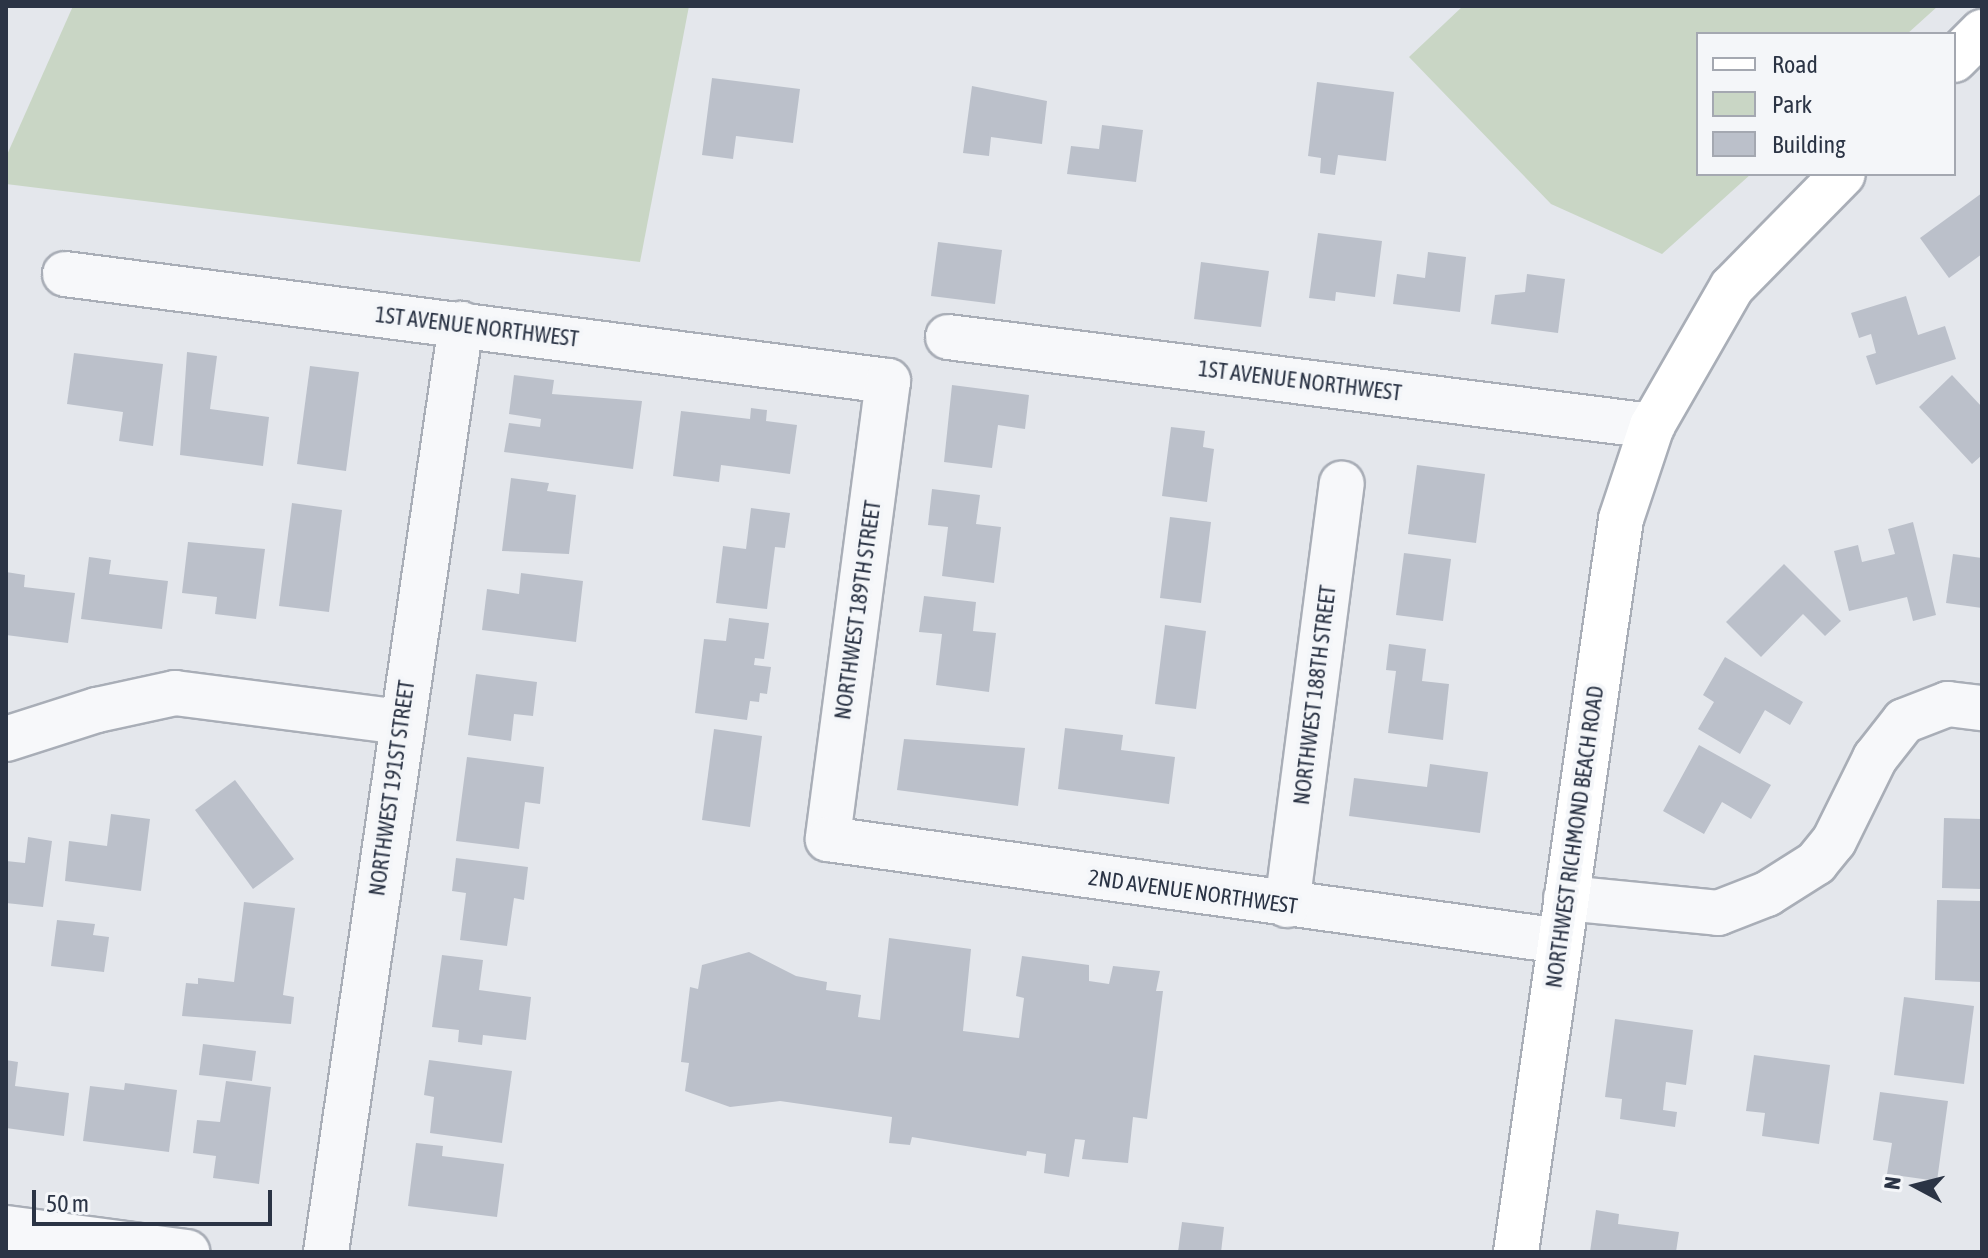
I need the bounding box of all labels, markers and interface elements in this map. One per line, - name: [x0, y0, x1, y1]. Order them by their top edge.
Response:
- legend: [1696, 32, 1956, 176]
- text: Road: [1772, 51, 1818, 78]
- text: Park: [1772, 91, 1812, 118]
- text: Building: [1772, 131, 1845, 158]
- street label: 1ST AVENUE NORTHWEST: [374, 301, 580, 353]
- street label: 1ST AVENUE NORTHWEST: [1197, 355, 1403, 407]
- street label: NORTHWEST 189TH STREET: [830, 499, 886, 721]
- street label: NORTHWEST 188TH STREET: [1288, 584, 1342, 806]
- street label: NORTHWEST 191ST STREET: [364, 678, 420, 898]
- street label: NORTHWEST RICHMOND BEACH ROAD: [1541, 684, 1609, 990]
- street label: 2ND AVENUE NORTHWEST: [1087, 864, 1299, 920]
- north arrow: [1876, 1146, 1956, 1226]
- scale bar: [36, 1174, 276, 1224]
- text: N: [1878, 1175, 1906, 1191]
- text: 50 m: [46, 1190, 89, 1217]

